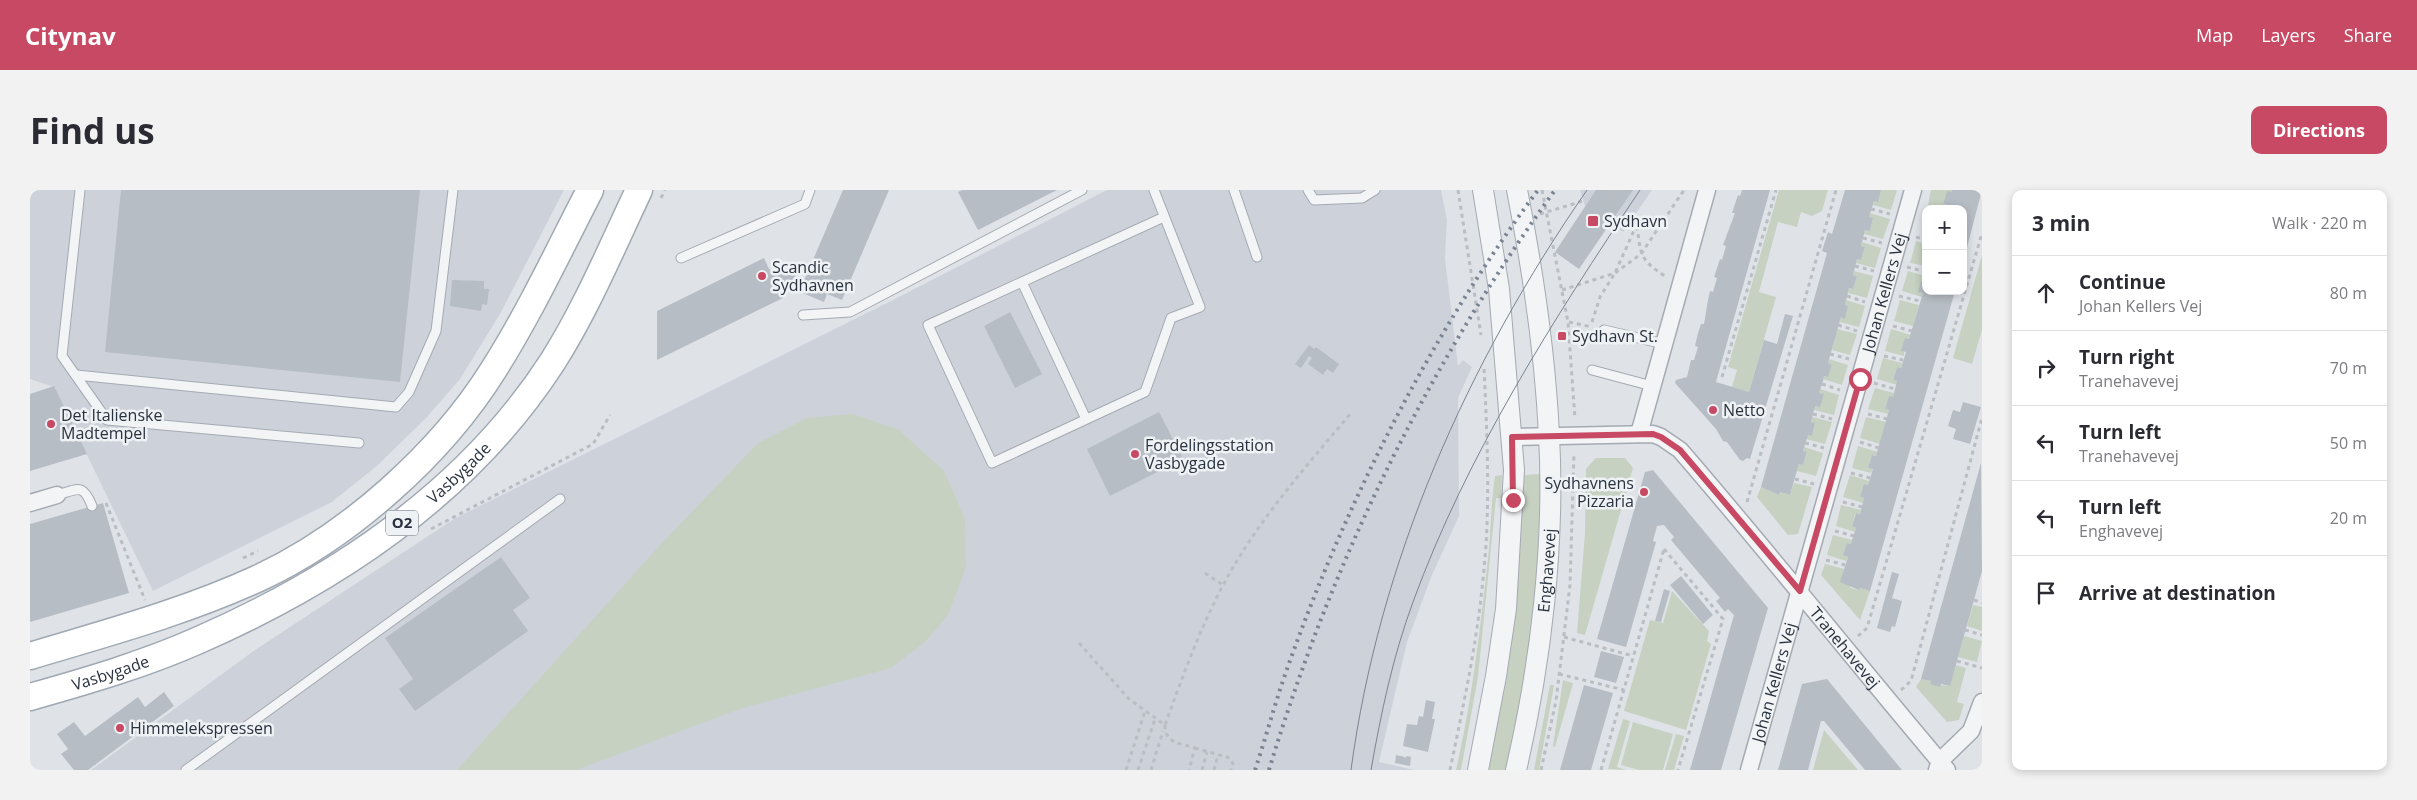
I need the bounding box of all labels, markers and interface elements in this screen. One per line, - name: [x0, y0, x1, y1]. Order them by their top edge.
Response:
- text: Citynav: [25, 19, 116, 52]
- text: Map: [2196, 23, 2233, 47]
- text: Layers: [2261, 23, 2316, 47]
- text: Share: [2344, 23, 2392, 47]
- button: Directions: [2251, 106, 2387, 154]
- text: Find us: [30, 107, 155, 154]
- map controls: [1922, 205, 1967, 295]
- button: +: [1922, 205, 1967, 250]
- text: 3 min: [2032, 209, 2090, 237]
- place label: Sydhavn: [1604, 210, 1667, 232]
- text: Walk · 220 m: [2272, 212, 2367, 234]
- marker: Sydhavn: [1586, 214, 1600, 228]
- street label: Johan Kellers Vej: [1856, 230, 1911, 357]
- button: −: [1922, 250, 1967, 295]
- place label: Scandic Sydhavnen: [772, 256, 854, 296]
- text: Continue: [2079, 269, 2166, 295]
- marker: Scandic Sydhavnen: [756, 270, 768, 282]
- icon: ahead: [2032, 279, 2060, 307]
- text: 80 m: [2330, 282, 2367, 304]
- text: Johan Kellers Vej: [2079, 295, 2202, 317]
- place label: Sydhavn St.: [1572, 325, 1658, 347]
- marker: Sydhavn St.: [1556, 330, 1568, 342]
- text: Turn right: [2079, 344, 2174, 370]
- icon: right: [2032, 354, 2060, 382]
- text: 70 m: [2330, 357, 2367, 379]
- route start: [1849, 368, 1872, 391]
- text: Tranehavevej: [2079, 370, 2179, 392]
- place label: Netto: [1723, 399, 1765, 421]
- place label: Det Italienske Madtempel: [61, 404, 162, 444]
- marker: Netto: [1707, 404, 1719, 416]
- marker: Det Italienske Madtempel: [45, 418, 57, 430]
- text: Turn left: [2079, 419, 2161, 445]
- icon: left: [2032, 429, 2060, 457]
- text: 50 m: [2330, 432, 2367, 454]
- place label: Fordelingsstation Vasbygade: [1145, 434, 1274, 474]
- street label: Vasbygade: [422, 437, 495, 508]
- text: Tranehavevej: [2079, 445, 2179, 467]
- marker: Fordelingsstation Vasbygade: [1129, 448, 1141, 460]
- place label: Sydhavnens Pizzaria: [1544, 472, 1634, 512]
- marker: Sydhavnens Pizzaria: [1638, 486, 1650, 498]
- route end: [1502, 489, 1525, 512]
- text: Turn left: [2079, 494, 2161, 520]
- icon: left: [2032, 504, 2060, 532]
- text: 20 m: [2330, 507, 2367, 529]
- road number: O2: [386, 510, 418, 536]
- text: Enghavevej: [2079, 520, 2163, 542]
- street label: Enghavevej: [1532, 528, 1561, 614]
- icon: arrive: [2032, 579, 2060, 607]
- text: Arrive at destination: [2079, 580, 2276, 606]
- street label: Tranehavevej: [1805, 602, 1885, 693]
- street label: Johan Kellers Vej: [1746, 620, 1801, 747]
- street label: Vasbygade: [69, 650, 152, 695]
- place label: Himmelekspressen: [130, 717, 273, 739]
- marker: Himmelekspressen: [114, 722, 126, 734]

